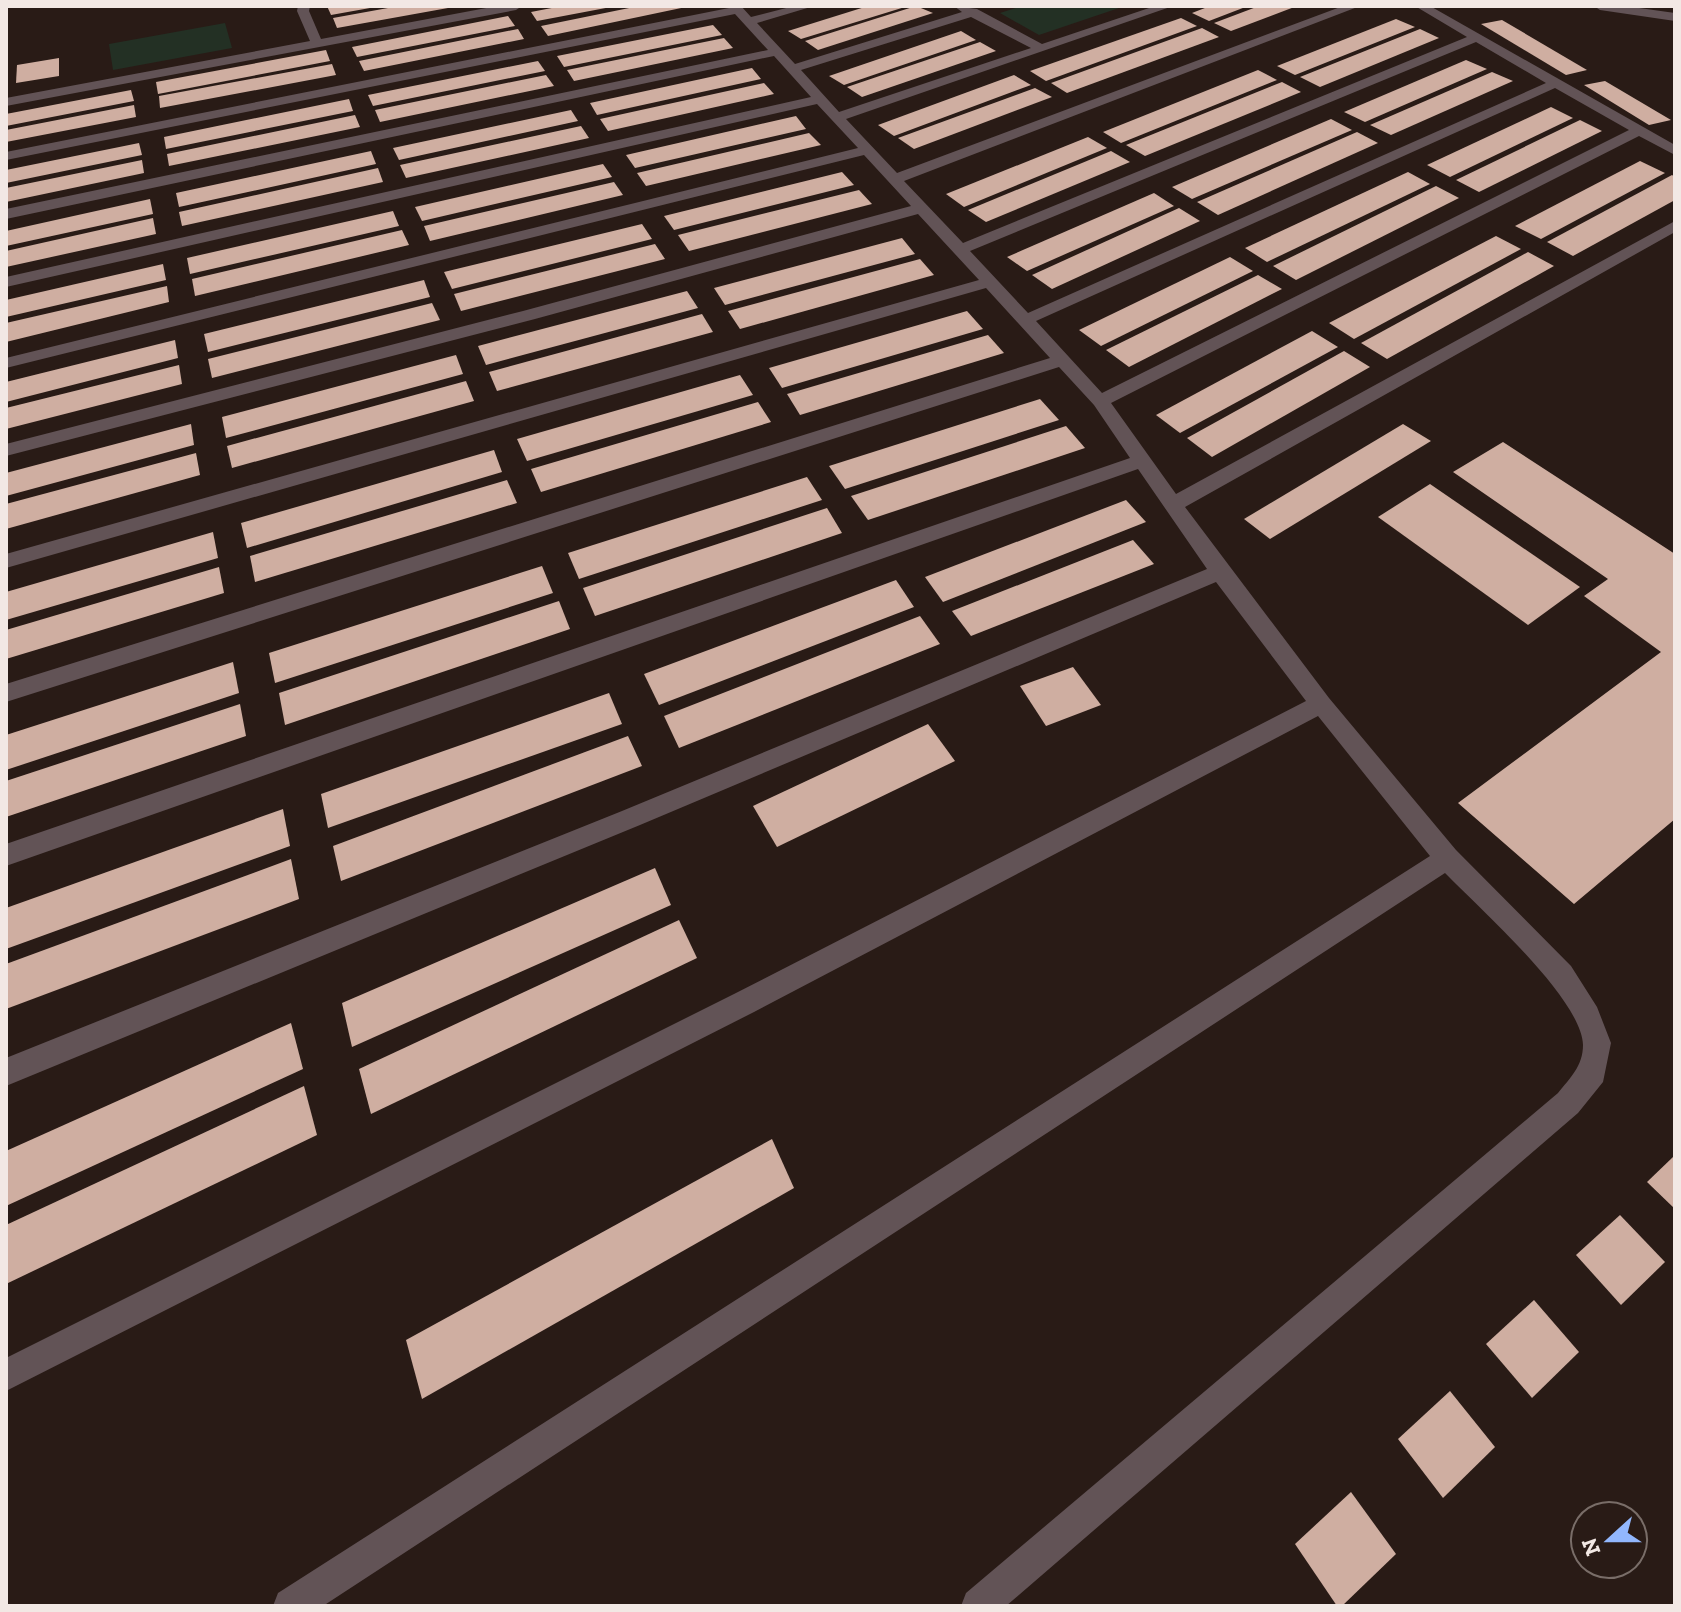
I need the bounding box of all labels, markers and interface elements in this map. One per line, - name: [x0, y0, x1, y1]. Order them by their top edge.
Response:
- north arrow: [1569, 1500, 1649, 1580]
- text: N: [1575, 1534, 1606, 1560]

